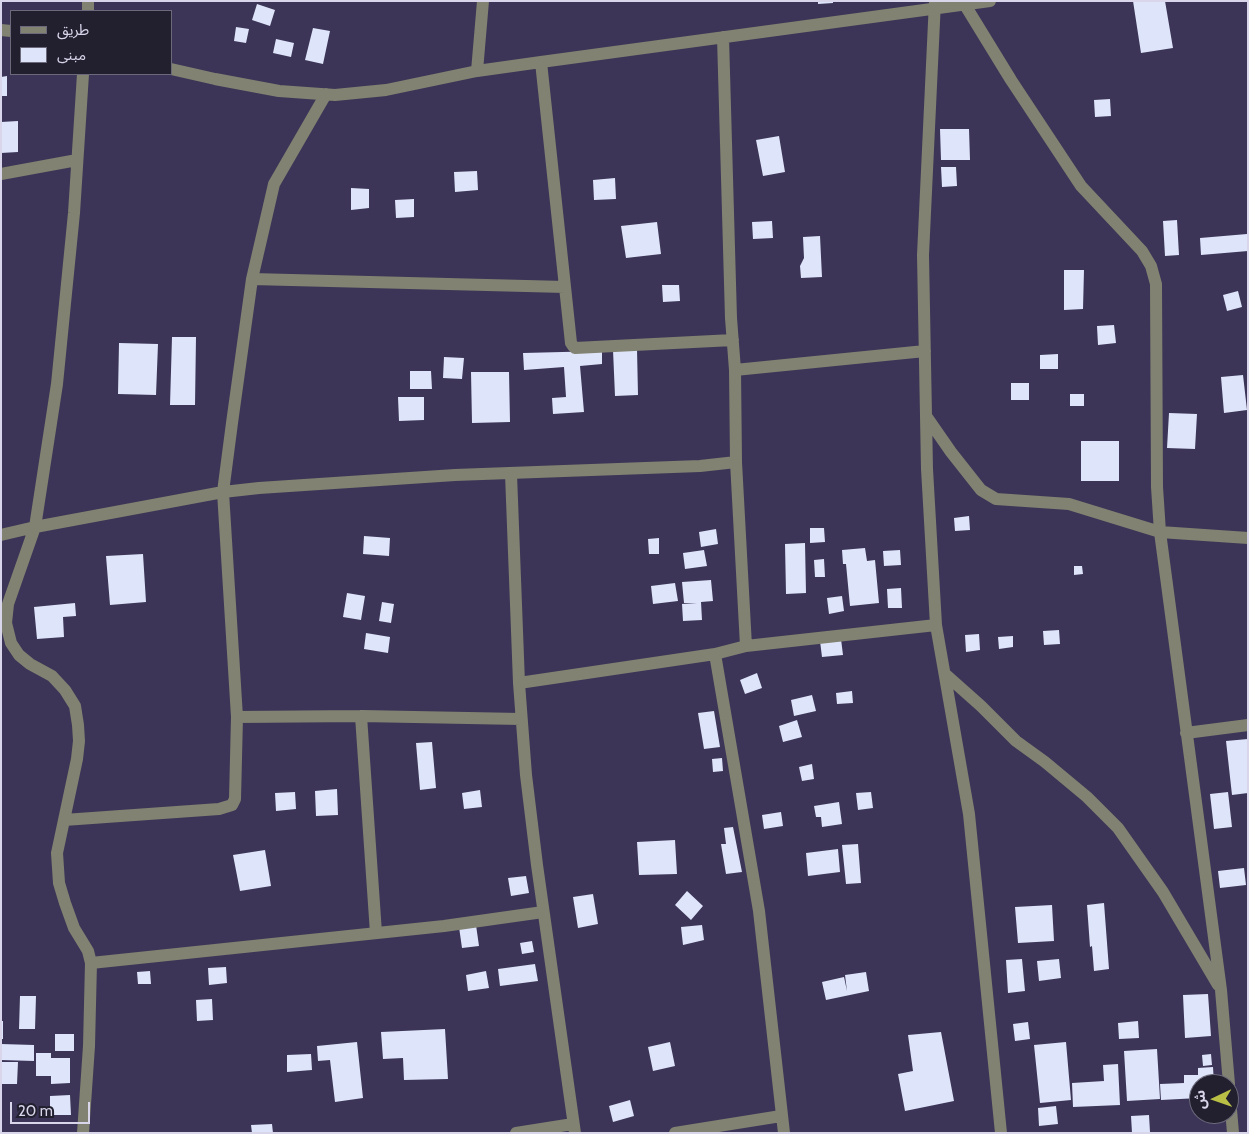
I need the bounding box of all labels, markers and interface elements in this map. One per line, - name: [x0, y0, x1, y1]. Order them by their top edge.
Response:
- legend: [10, 10, 172, 75]
- text: طريق: [57, 21, 89, 39]
- text: مبنى: [57, 46, 86, 64]
- north arrow: [1189, 1074, 1239, 1124]
- text: ش: [1191, 1090, 1210, 1110]
- scale bar: [12, 1092, 92, 1124]
- text: 20 m: [18, 1102, 53, 1120]

